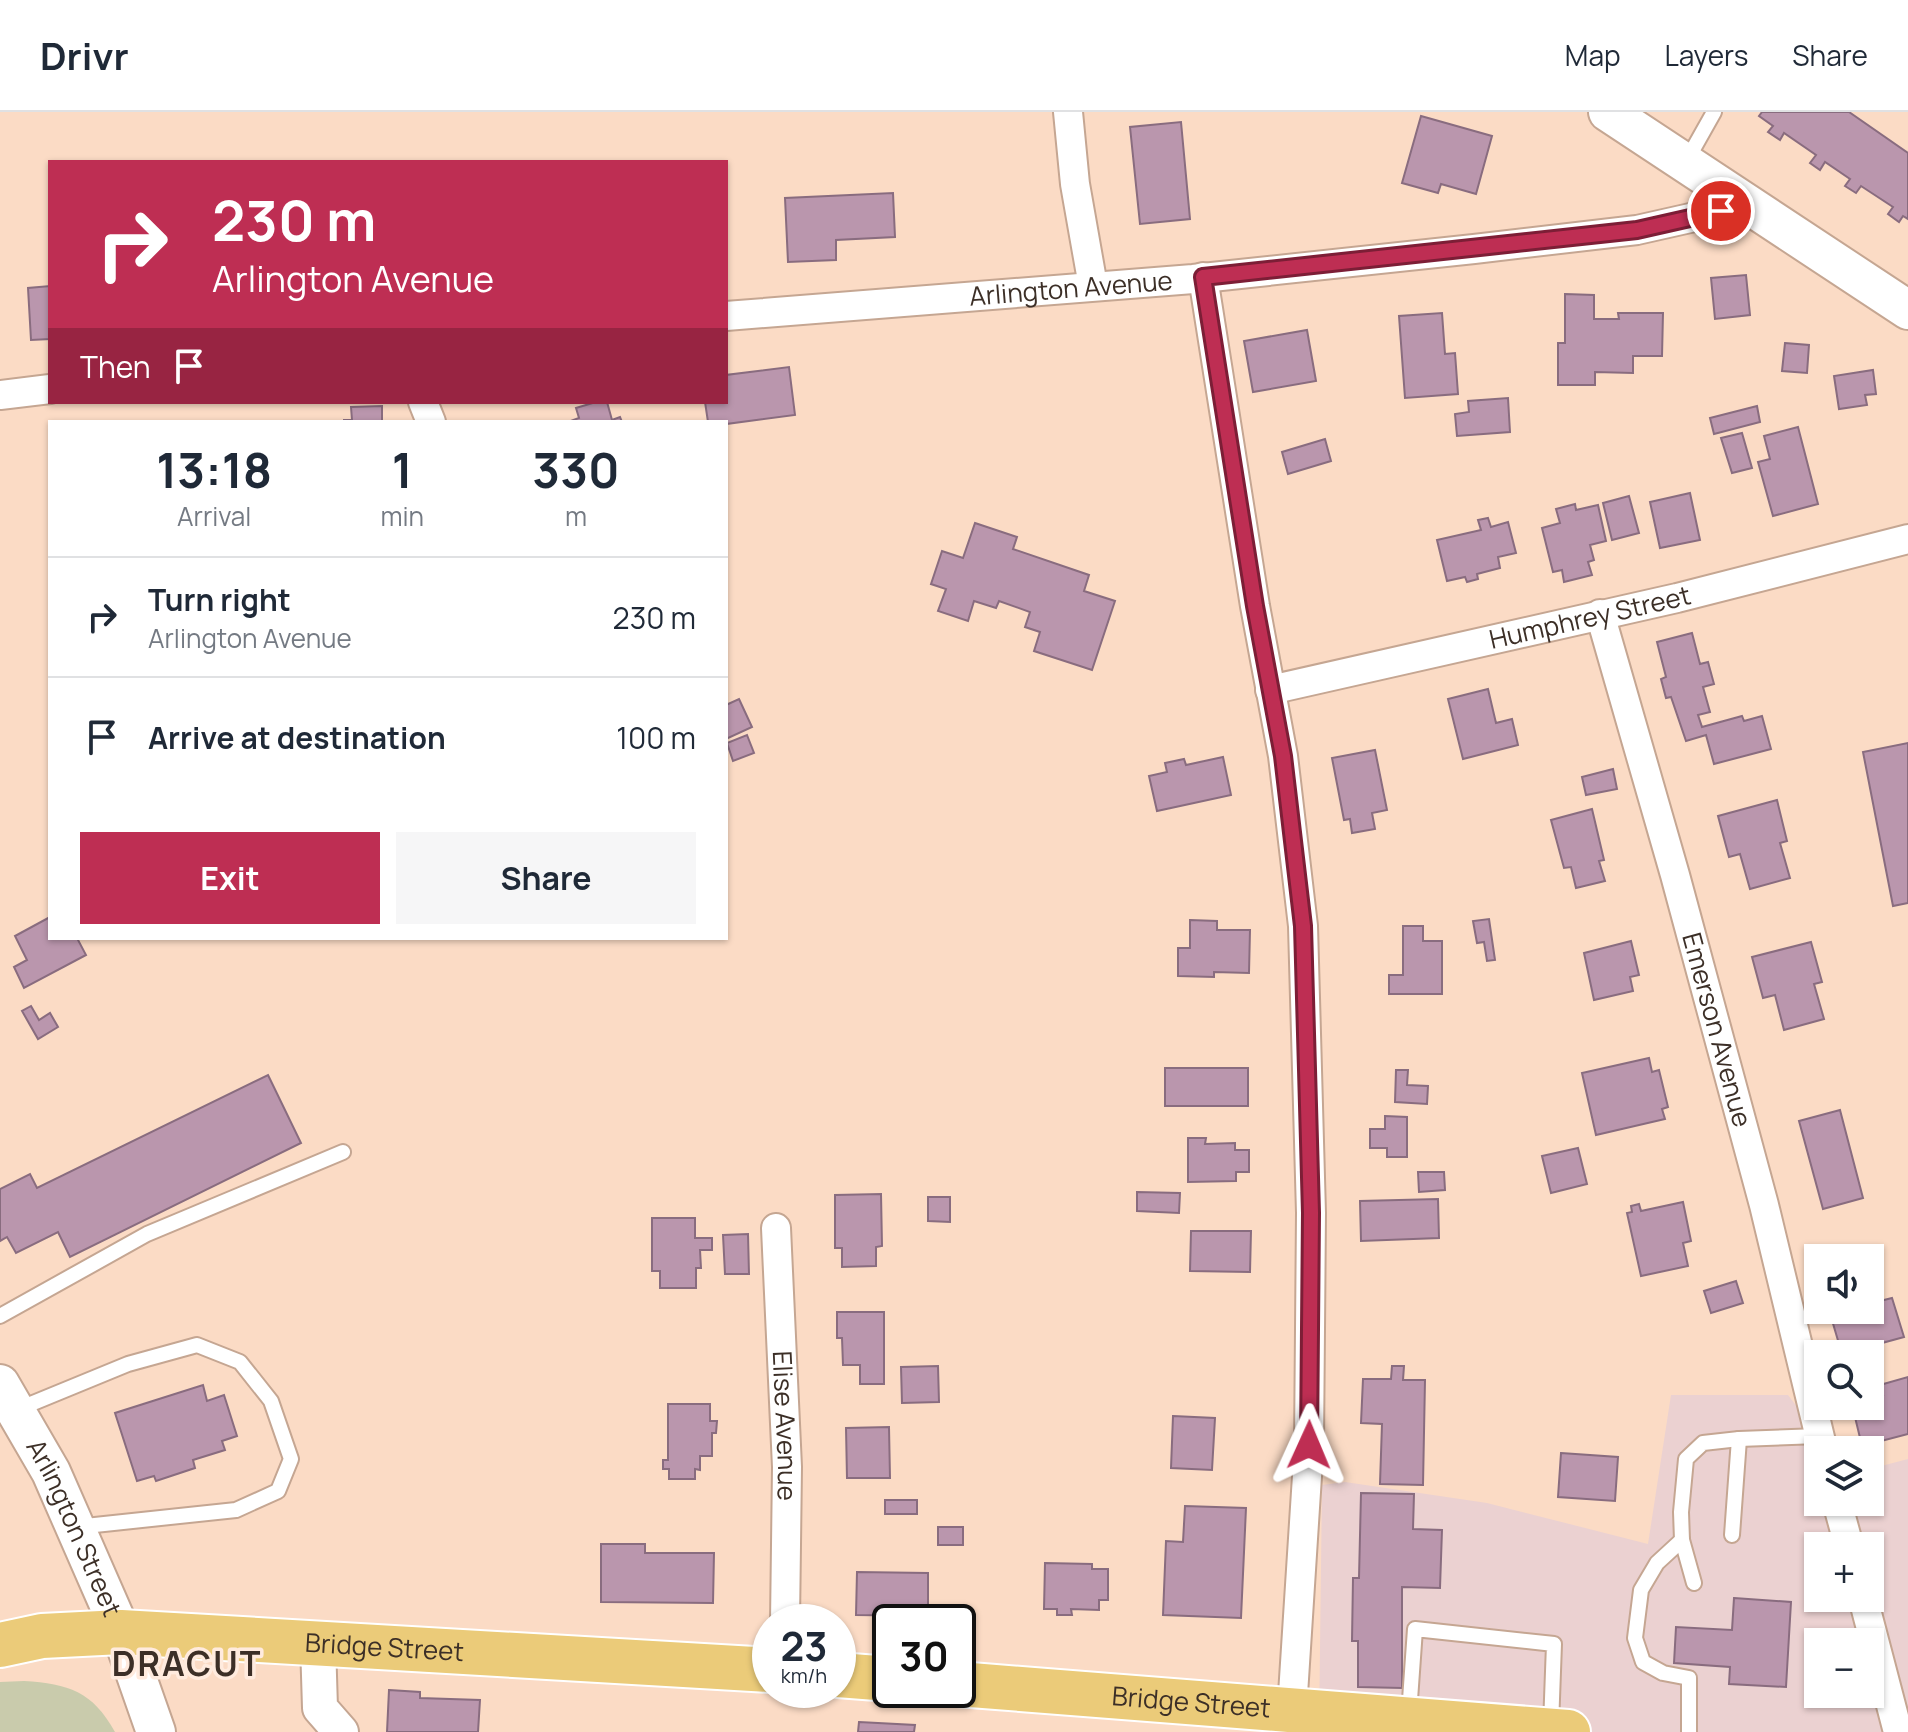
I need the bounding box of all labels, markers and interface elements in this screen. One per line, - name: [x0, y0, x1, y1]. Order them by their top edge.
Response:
- text: Drivr: [40, 29, 129, 81]
- text: Map: [1565, 36, 1621, 74]
- text: Layers: [1665, 36, 1748, 74]
- text: Share: [1792, 36, 1868, 74]
- pin: [1687, 177, 1755, 245]
- text: 230 m: [212, 181, 376, 258]
- icon: arrive: [1699, 189, 1743, 233]
- icon: right: [80, 192, 184, 296]
- text: Arlington Avenue: [212, 254, 494, 303]
- street label: Arlington Avenue: [968, 262, 1174, 314]
- icon: arrive: [167, 344, 211, 388]
- text: Then: [80, 346, 151, 387]
- text: 13:18: [156, 437, 272, 502]
- text: 1: [392, 437, 413, 502]
- text: 330: [532, 437, 620, 502]
- text: Arrival: [177, 498, 251, 534]
- text: min: [380, 498, 424, 534]
- text: m: [565, 498, 587, 534]
- street label: Humphrey Street: [1485, 576, 1694, 657]
- text: Turn right: [148, 579, 291, 620]
- icon: right: [80, 595, 124, 639]
- text: 230 m: [613, 597, 696, 638]
- text: Arlington Avenue: [148, 620, 352, 656]
- icon: arrive: [80, 715, 124, 759]
- text: Arrive at destination: [148, 717, 446, 758]
- text: 100 m: [616, 717, 696, 758]
- button: Exit: [80, 832, 380, 924]
- button: Share: [396, 832, 696, 924]
- street label: Emerson Avenue: [1674, 929, 1761, 1131]
- map controls: [1804, 1244, 1884, 1708]
- button: sound: [1804, 1244, 1884, 1324]
- button: search: [1804, 1340, 1884, 1420]
- street label: Elise Avenue: [765, 1350, 806, 1501]
- position arrow: [1267, 1403, 1351, 1487]
- street label: Arlington Street: [19, 1432, 131, 1622]
- button: layers: [1804, 1436, 1884, 1516]
- button: +: [1804, 1532, 1884, 1612]
- speed limit sign: 30: [872, 1604, 976, 1708]
- text: 23: [780, 1618, 828, 1673]
- street label: Bridge Street: [304, 1624, 465, 1669]
- button: −: [1804, 1628, 1884, 1708]
- district label: DRACUT: [112, 1640, 262, 1686]
- text: km/h: [781, 1662, 827, 1689]
- street label: Bridge Street: [1111, 1677, 1272, 1726]

